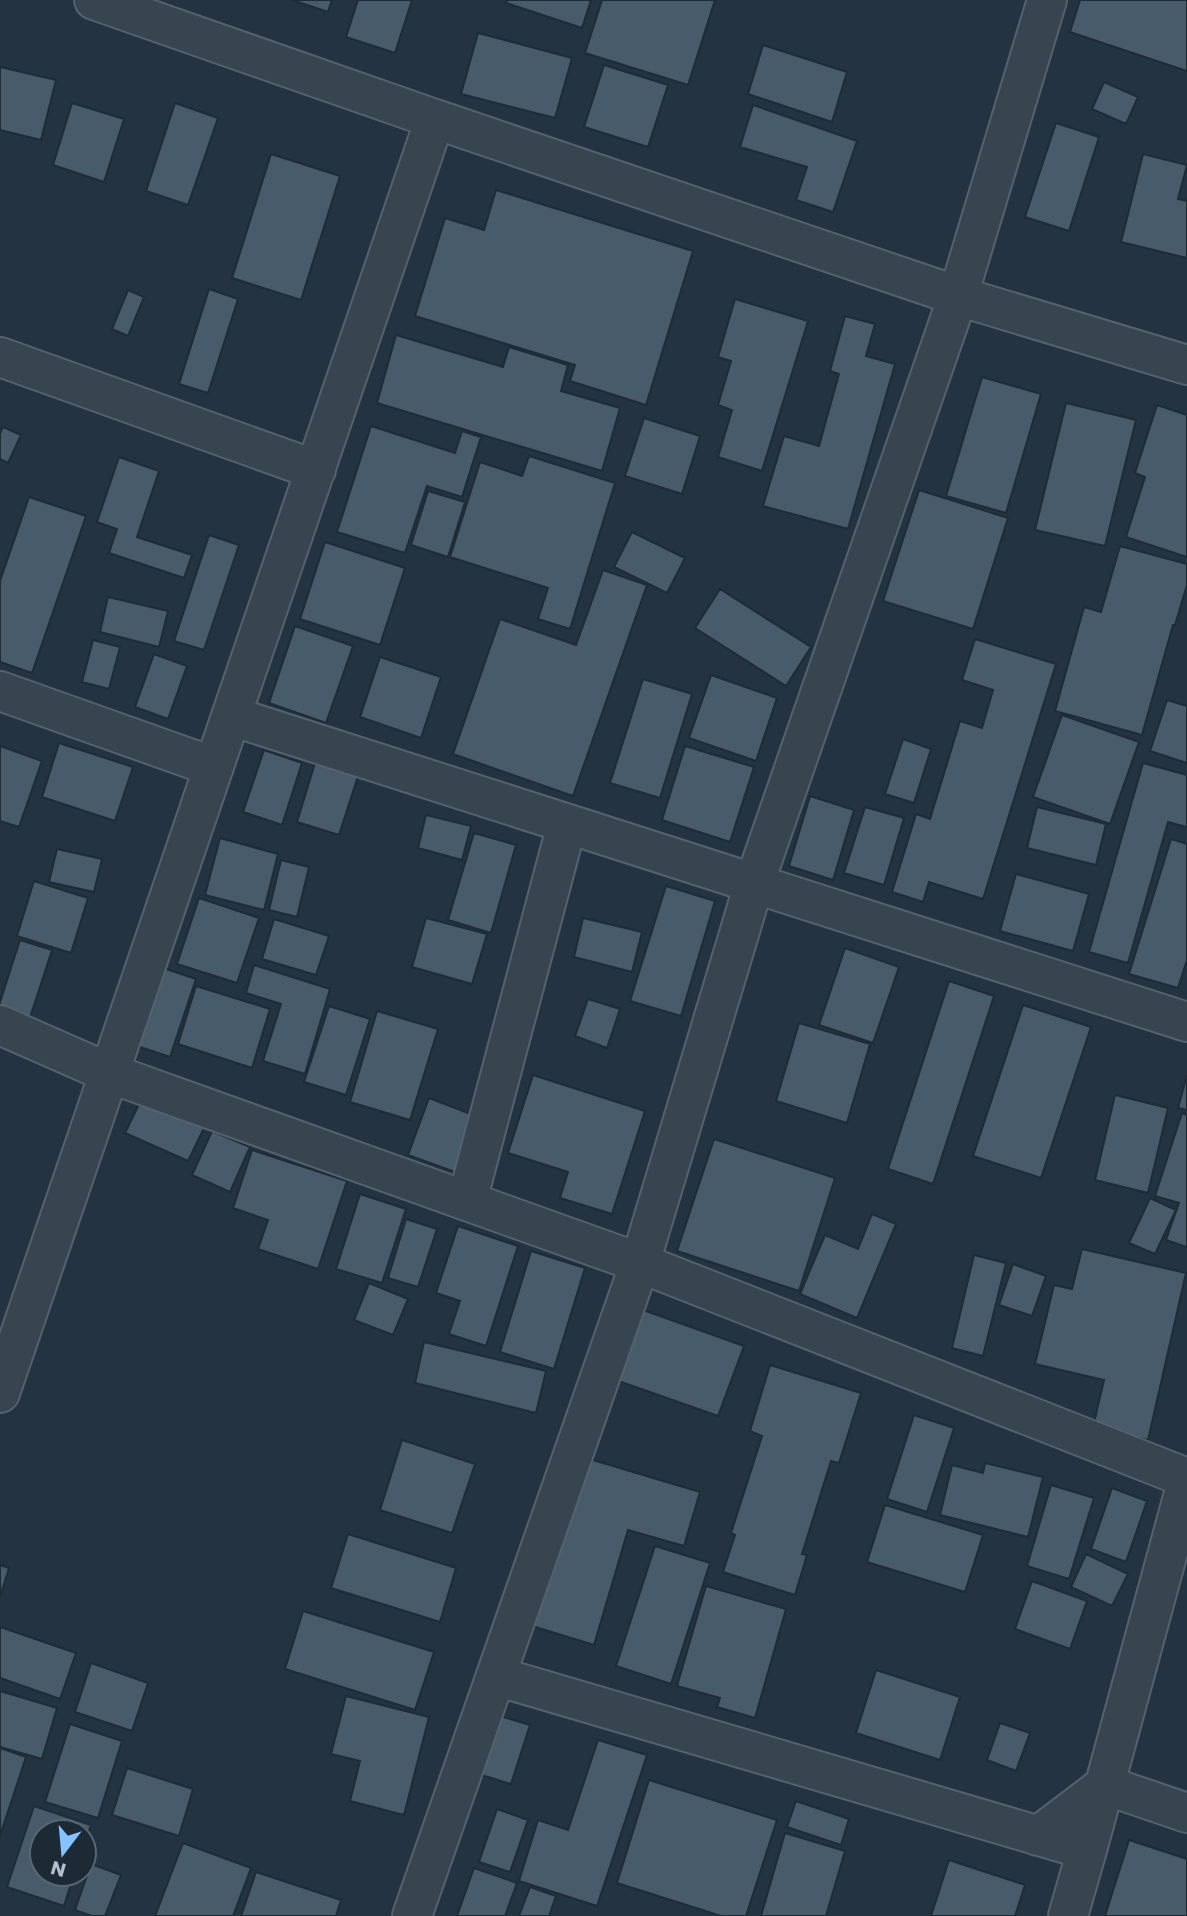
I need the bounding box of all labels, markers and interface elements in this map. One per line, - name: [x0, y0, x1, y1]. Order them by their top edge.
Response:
- north arrow: [28, 1818, 98, 1888]
- text: N: [48, 1854, 69, 1884]

